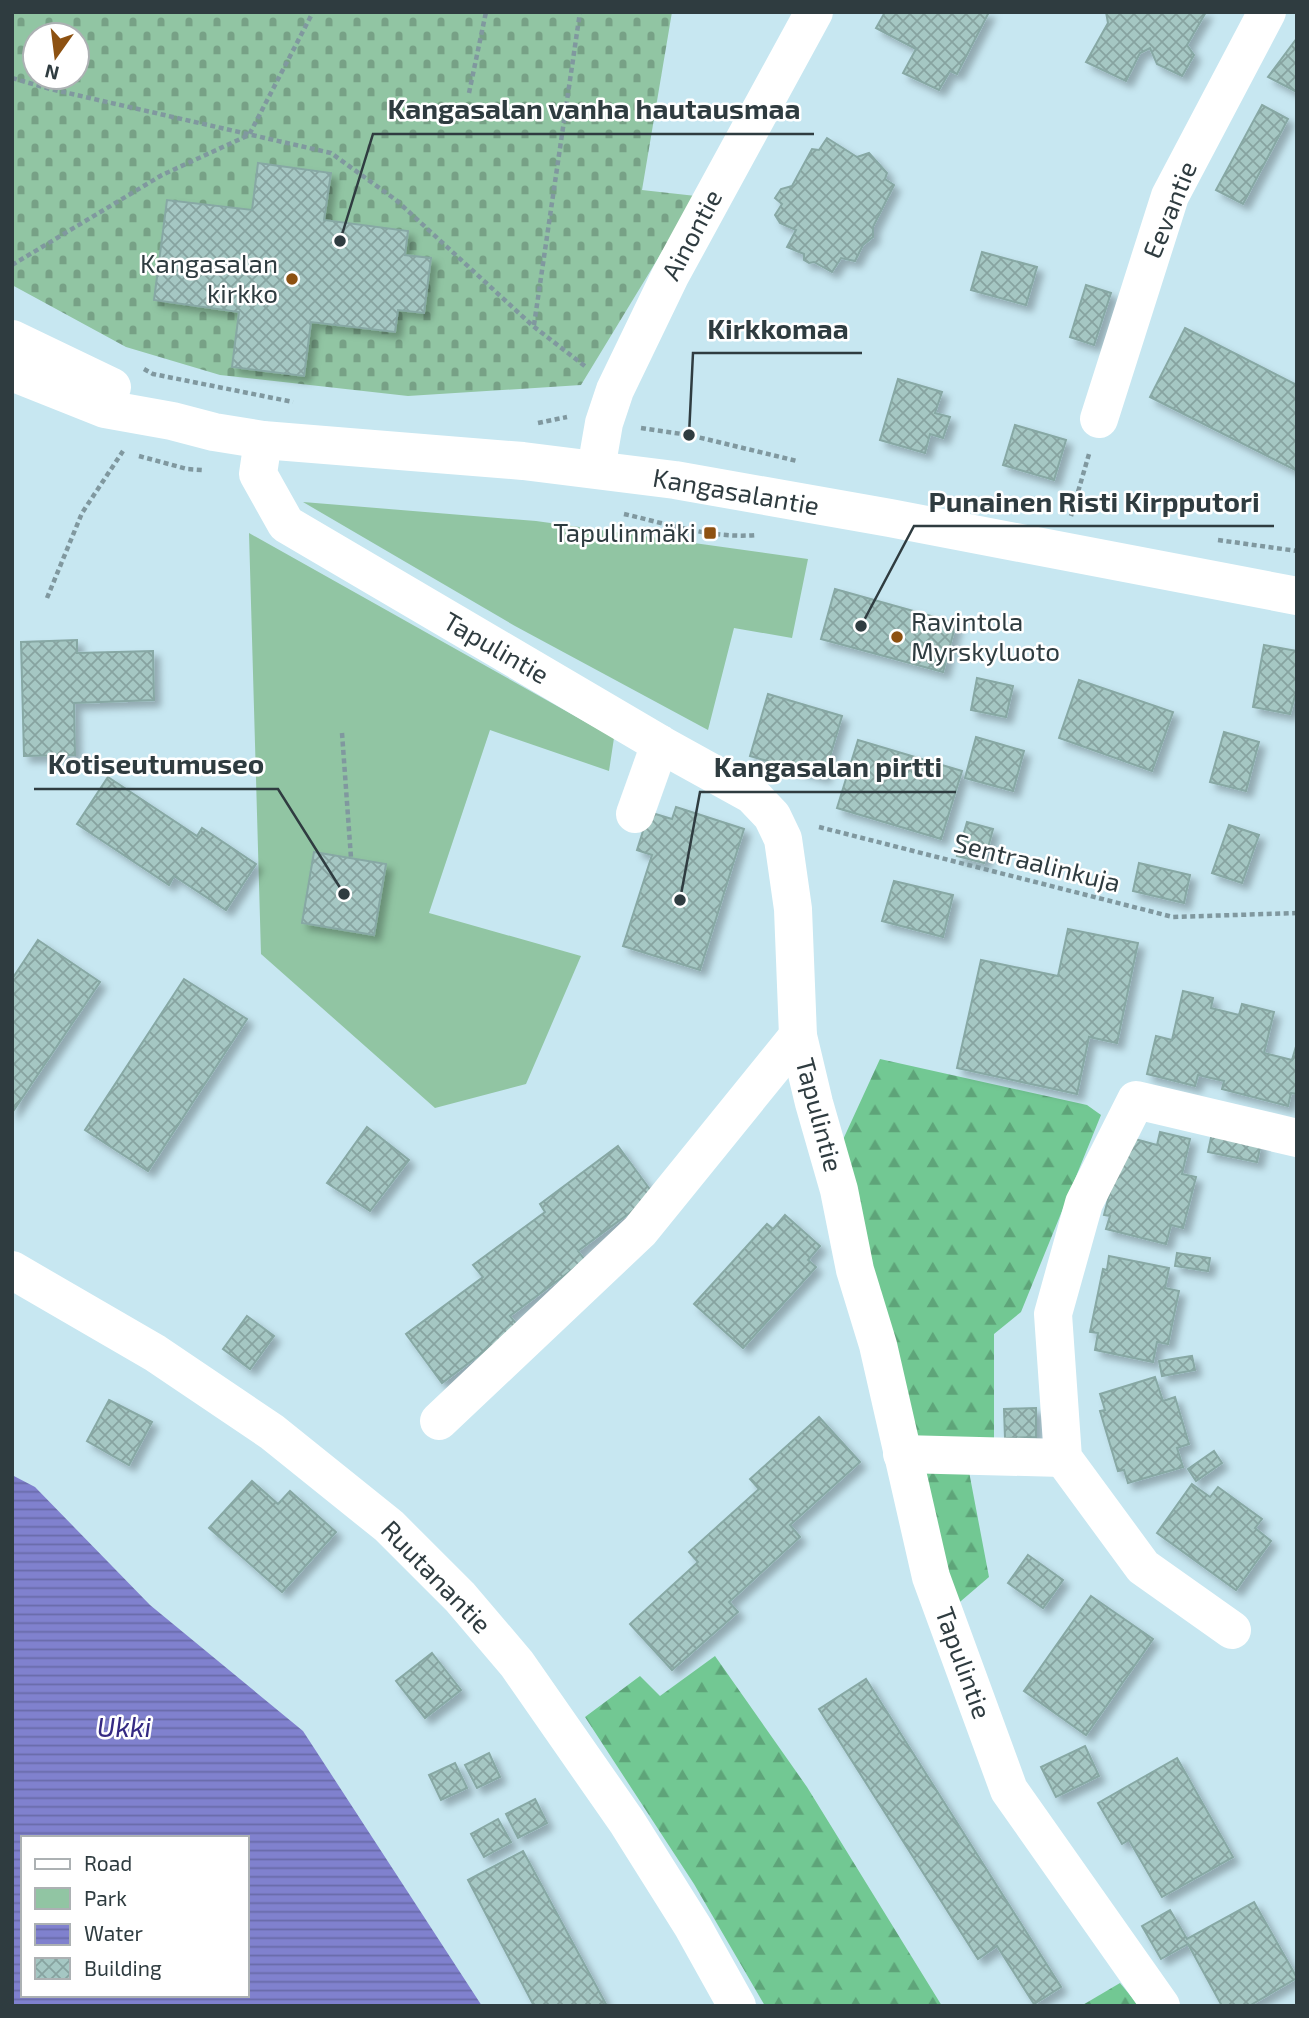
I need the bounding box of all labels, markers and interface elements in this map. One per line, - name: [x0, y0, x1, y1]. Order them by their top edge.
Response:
- north arrow: [21, 21, 91, 91]
- text: N: [42, 60, 61, 86]
- callout: Kangasalan vanha hautausmaa: [373, 85, 814, 134]
- text: Kangasalan vanha hautausmaa: [387, 91, 801, 125]
- street label: Eevantie: [1135, 156, 1202, 262]
- street label: Ainontie: [654, 184, 727, 285]
- place label: Kangasalan kirkko: [140, 247, 278, 308]
- marker: Kangasalan kirkko: [284, 271, 300, 287]
- callout: Kirkkomaa: [693, 304, 862, 353]
- text: Kirkkomaa: [707, 311, 849, 345]
- street label: Kangasalantie: [651, 461, 822, 520]
- callout: Punainen Risti Kirpputori: [914, 477, 1274, 526]
- text: Punainen Risti Kirpputori: [928, 484, 1260, 518]
- place label: Tapulinmäki: [553, 516, 696, 547]
- marker: Tapulinmäki: [702, 525, 718, 541]
- street label: Tapulintie: [439, 604, 555, 689]
- place label: Ravintola Myrskyluoto: [911, 605, 1060, 666]
- marker: Ravintola Myrskyluoto: [889, 629, 905, 645]
- callout: Kotiseutumuseo: [34, 740, 278, 789]
- callout: Kangasalan pirtti: [700, 743, 956, 792]
- text: Kotiseutumuseo: [48, 746, 264, 780]
- text: Kangasalan pirtti: [714, 749, 942, 783]
- street label: Sentraalinkuja: [951, 826, 1124, 897]
- street label: Tapulintie: [790, 1054, 850, 1175]
- street label: Ruutanantie: [376, 1513, 498, 1639]
- street label: Tapulintie: [930, 1602, 999, 1722]
- water label: Ukki: [97, 1709, 151, 1743]
- legend: [21, 1836, 248, 1997]
- text: Road: [84, 1850, 132, 1875]
- text: Park: [84, 1885, 127, 1910]
- text: Water: [84, 1920, 143, 1945]
- text: Building: [84, 1955, 162, 1980]

